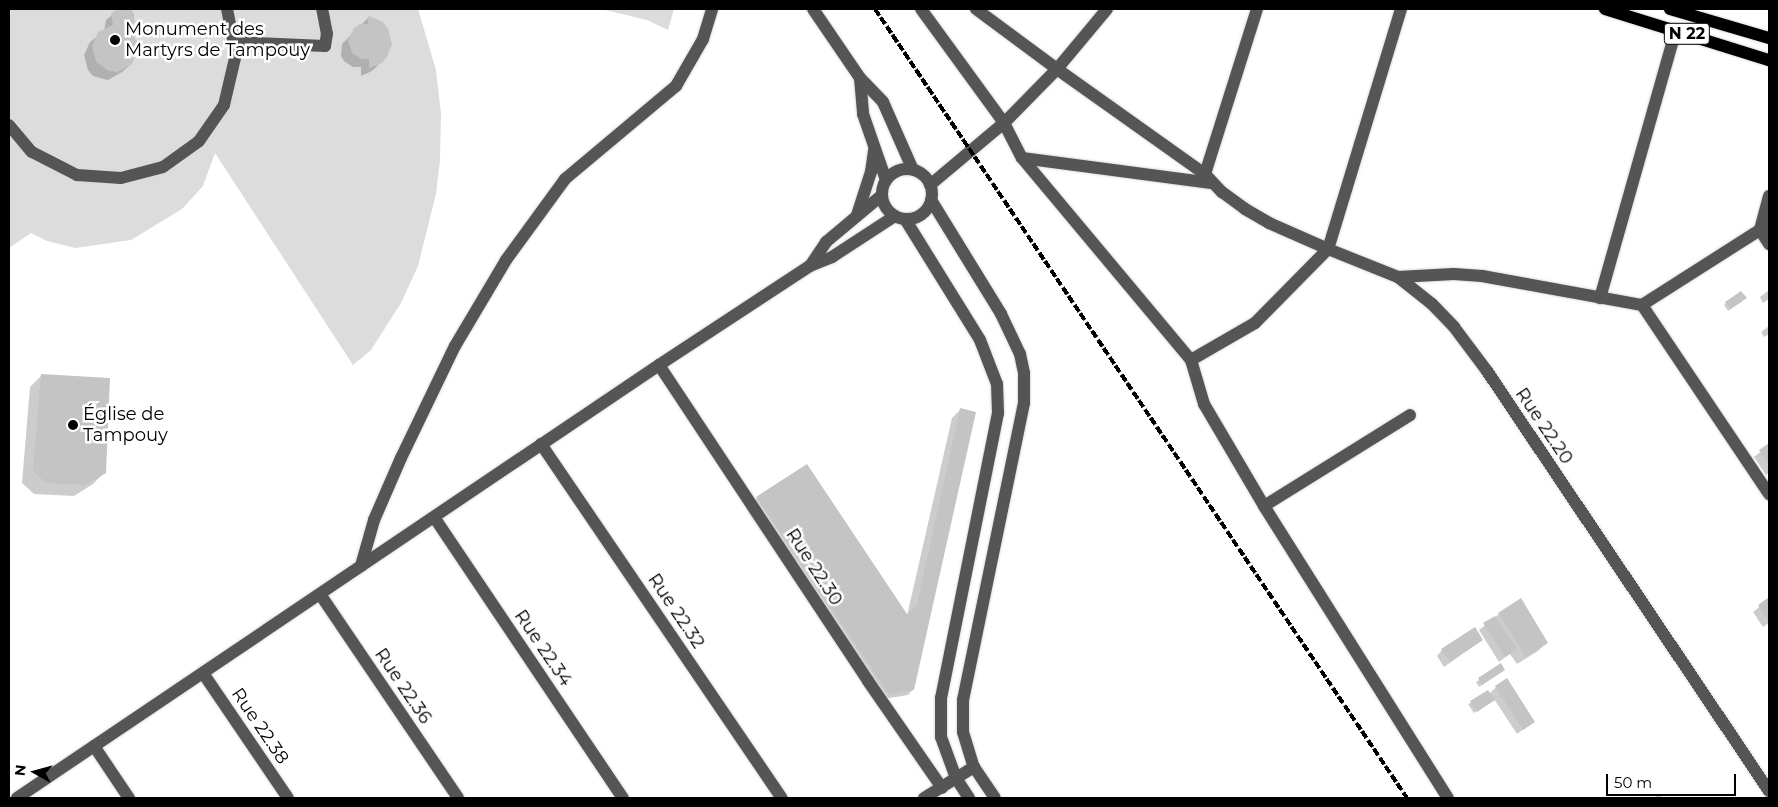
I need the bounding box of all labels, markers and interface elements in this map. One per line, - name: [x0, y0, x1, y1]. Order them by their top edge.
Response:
- place label: Monument des Martyrs de Tampouy: [125, 19, 310, 62]
- road number: N 22: [1663, 20, 1711, 48]
- marker: Monument des Martyrs de Tampouy: [109, 34, 121, 46]
- street label: Rue 22.20: [1511, 384, 1577, 468]
- place label: Église de Tampouy: [83, 404, 168, 446]
- marker: Église de Tampouy: [67, 419, 79, 431]
- street label: Rue 22.30: [781, 524, 847, 610]
- street label: Rue 22.32: [643, 569, 709, 653]
- street label: Rue 22.34: [510, 606, 576, 690]
- street label: Rue 22.36: [370, 644, 436, 728]
- street label: Rue 22.38: [227, 684, 293, 768]
- north arrow: [10, 747, 60, 797]
- text: N: [10, 763, 30, 777]
- scale bar: [1608, 764, 1738, 796]
- text: 50 m: [1614, 773, 1652, 792]

